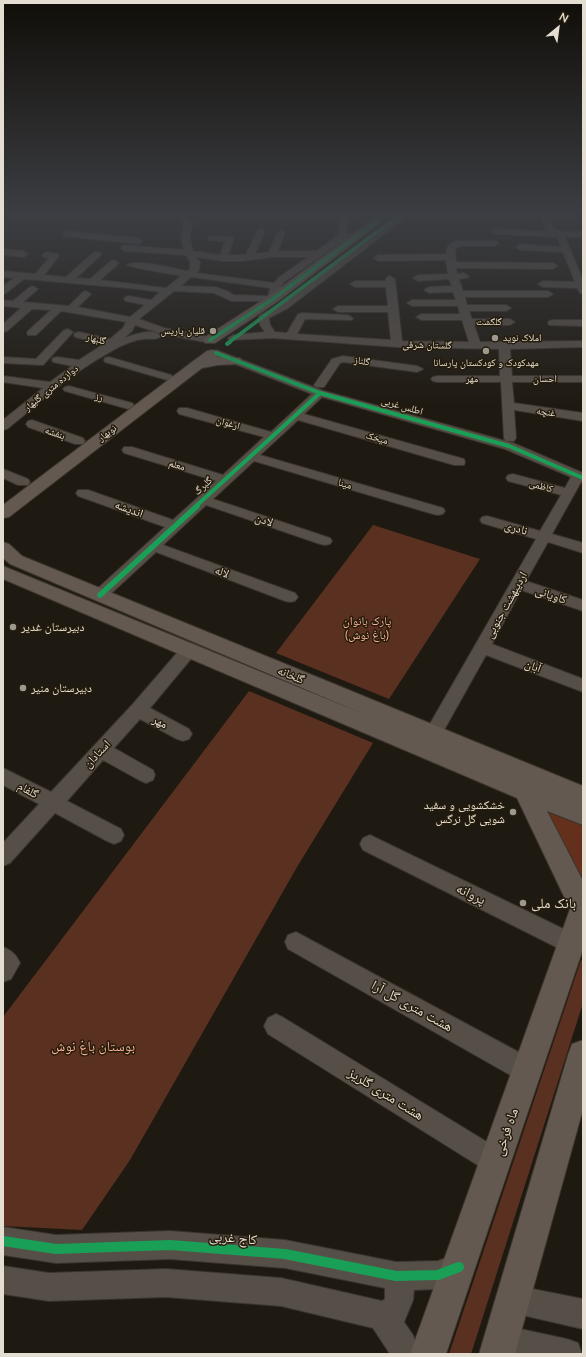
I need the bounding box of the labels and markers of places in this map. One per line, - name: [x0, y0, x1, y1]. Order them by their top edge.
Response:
- place label: قلیان پاریس: [160, 325, 205, 337]
- marker: قلیان پاریس: [208, 326, 218, 336]
- place label: املاک نوید: [503, 332, 541, 344]
- marker: املاک نوید: [490, 333, 500, 343]
- marker: مهدکودک و کودکستان پارسانا: [481, 346, 491, 356]
- place label: مهدکودک و کودکستان پارسانا: [433, 357, 539, 369]
- place label: دبیرستان غدیر: [21, 620, 85, 634]
- marker: دبیرستان غدیر: [8, 622, 18, 632]
- place label: دبیرستان منیر: [31, 681, 92, 695]
- marker: دبیرستان منیر: [18, 683, 28, 693]
- place label: خشکشویی و سفید شویی گل نرگس: [424, 798, 505, 826]
- marker: خشکشویی و سفید شویی گل نرگس: [508, 807, 518, 817]
- place label: بانک ملی: [531, 895, 576, 911]
- marker: بانک ملی: [518, 898, 528, 908]

